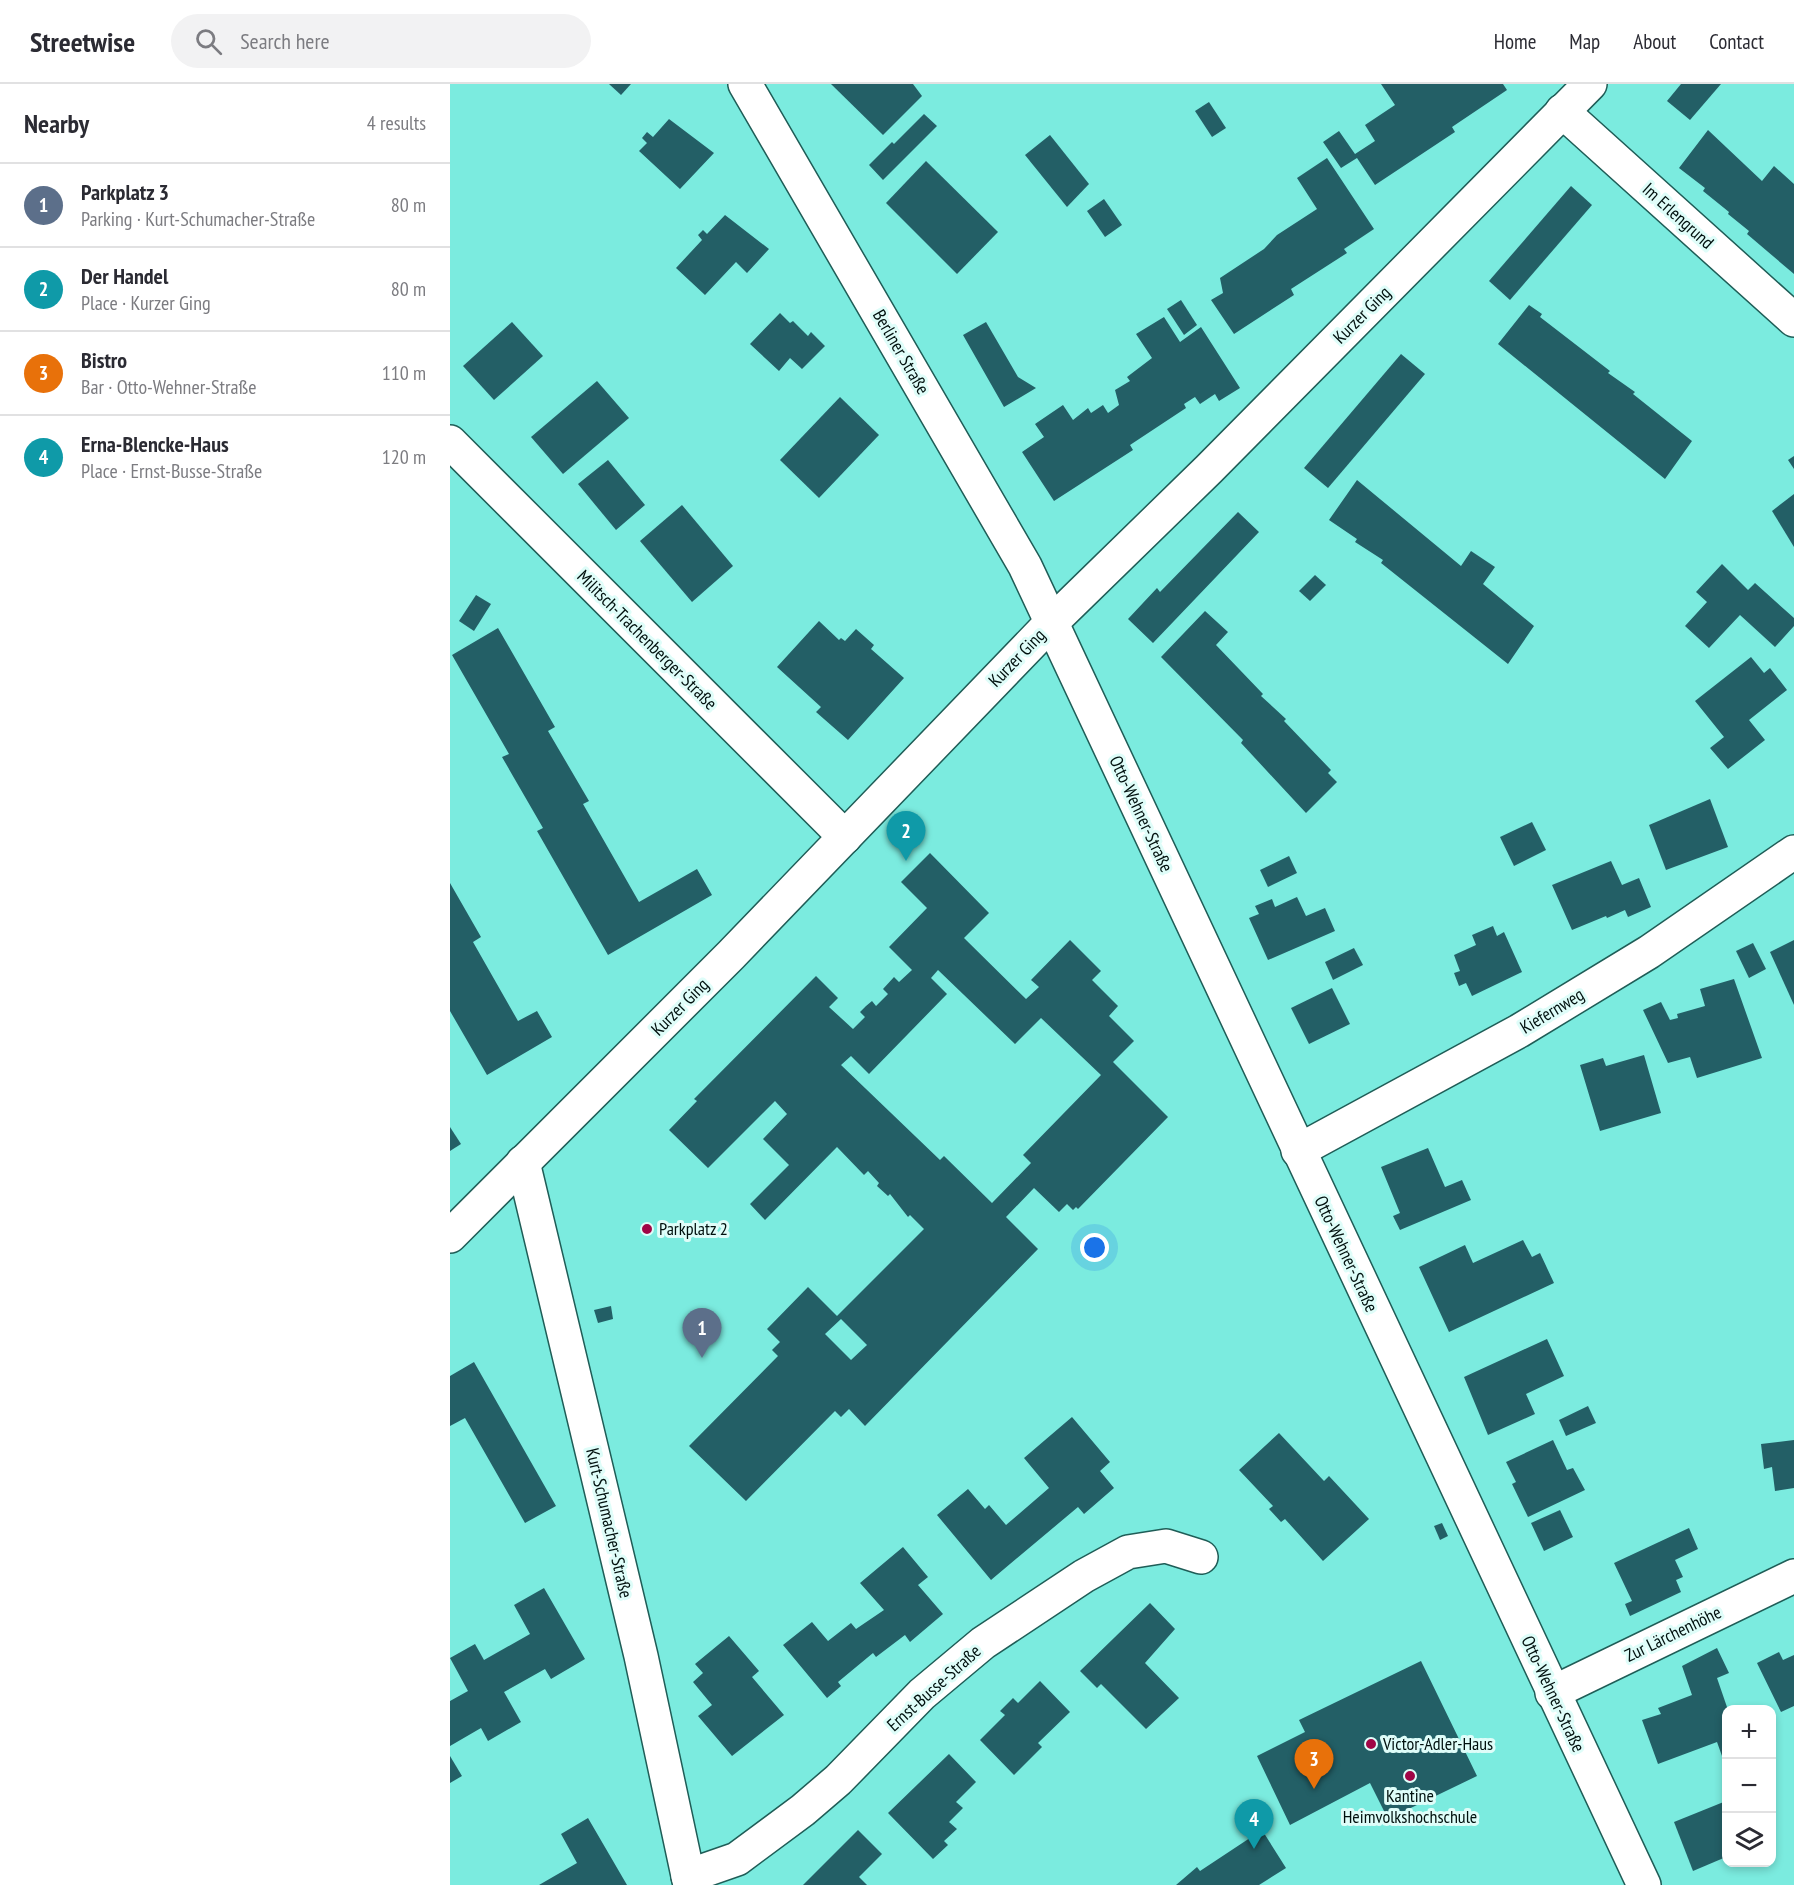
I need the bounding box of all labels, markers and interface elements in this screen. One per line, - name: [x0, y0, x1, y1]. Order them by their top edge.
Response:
- search box: [171, 14, 591, 68]
- text: Streetwise: [30, 23, 135, 60]
- icon: search: [192, 25, 225, 58]
- text: Search here: [240, 27, 330, 55]
- text: Home: [1494, 28, 1536, 55]
- text: Map: [1569, 28, 1600, 55]
- text: About: [1633, 28, 1676, 55]
- text: Contact: [1709, 28, 1764, 55]
- text: Nearby: [24, 107, 89, 140]
- text: 4 results: [367, 110, 426, 136]
- text: Parkplatz 3: [81, 178, 169, 206]
- street label: Im Erlengrund: [1638, 178, 1719, 254]
- text: 1: [39, 192, 48, 218]
- text: 80 m: [391, 192, 426, 218]
- text: Parking · Kurt-Schumacher-Straße: [81, 206, 315, 232]
- text: Der Handel: [81, 262, 168, 290]
- text: 2: [39, 276, 48, 302]
- text: 80 m: [391, 276, 426, 302]
- street label: Kurzer Ging: [1328, 281, 1395, 348]
- text: Place · Kurzer Ging: [81, 290, 211, 316]
- street label: Berliner Straße: [868, 305, 935, 398]
- text: Bistro: [81, 346, 127, 374]
- text: 3: [39, 360, 48, 386]
- text: 110 m: [382, 360, 426, 386]
- text: Bar · Otto-Wehner-Straße: [81, 374, 257, 400]
- text: Erna-Blencke-Haus: [81, 430, 229, 458]
- text: 4: [39, 444, 48, 470]
- text: 120 m: [382, 444, 426, 470]
- text: Place · Ernst-Busse-Straße: [81, 458, 262, 484]
- street label: Militsch-Trachenberger-Straße: [573, 565, 722, 714]
- street label: Kurzer Ging: [983, 624, 1050, 692]
- street label: Otto-Wehner-Straße: [1104, 752, 1178, 876]
- pin: 2: [886, 812, 926, 861]
- street label: Kurzer Ging: [646, 973, 713, 1040]
- street label: Kiefernweg: [1516, 983, 1588, 1039]
- street label: Otto-Wehner-Straße: [1309, 1192, 1383, 1316]
- place label: Parkplatz 2: [659, 1217, 728, 1240]
- marker: Parkplatz 2: [640, 1222, 654, 1236]
- your location: [1080, 1233, 1109, 1262]
- pin: 1: [682, 1308, 722, 1358]
- street label: Kurt-Schumacher-Straße: [581, 1446, 638, 1600]
- street label: Zur Lärchenhöhe: [1621, 1600, 1725, 1667]
- street label: Otto-Wehner-Straße: [1516, 1632, 1590, 1756]
- street label: Ernst-Busse-Straße: [882, 1639, 985, 1736]
- map controls: [1722, 1705, 1776, 1867]
- button: +: [1722, 1705, 1776, 1759]
- place label: Victor-Adler-Haus: [1382, 1732, 1493, 1755]
- marker: Victor-Adler-Haus: [1364, 1737, 1378, 1751]
- pin: 3: [1294, 1740, 1334, 1789]
- button: −: [1722, 1759, 1776, 1813]
- marker: Kantine Heimvolkshochschule: [1403, 1769, 1417, 1783]
- place label: Kantine Heimvolkshochschule: [1343, 1784, 1477, 1828]
- pin: 4: [1234, 1800, 1274, 1849]
- button: layers: [1722, 1813, 1776, 1867]

